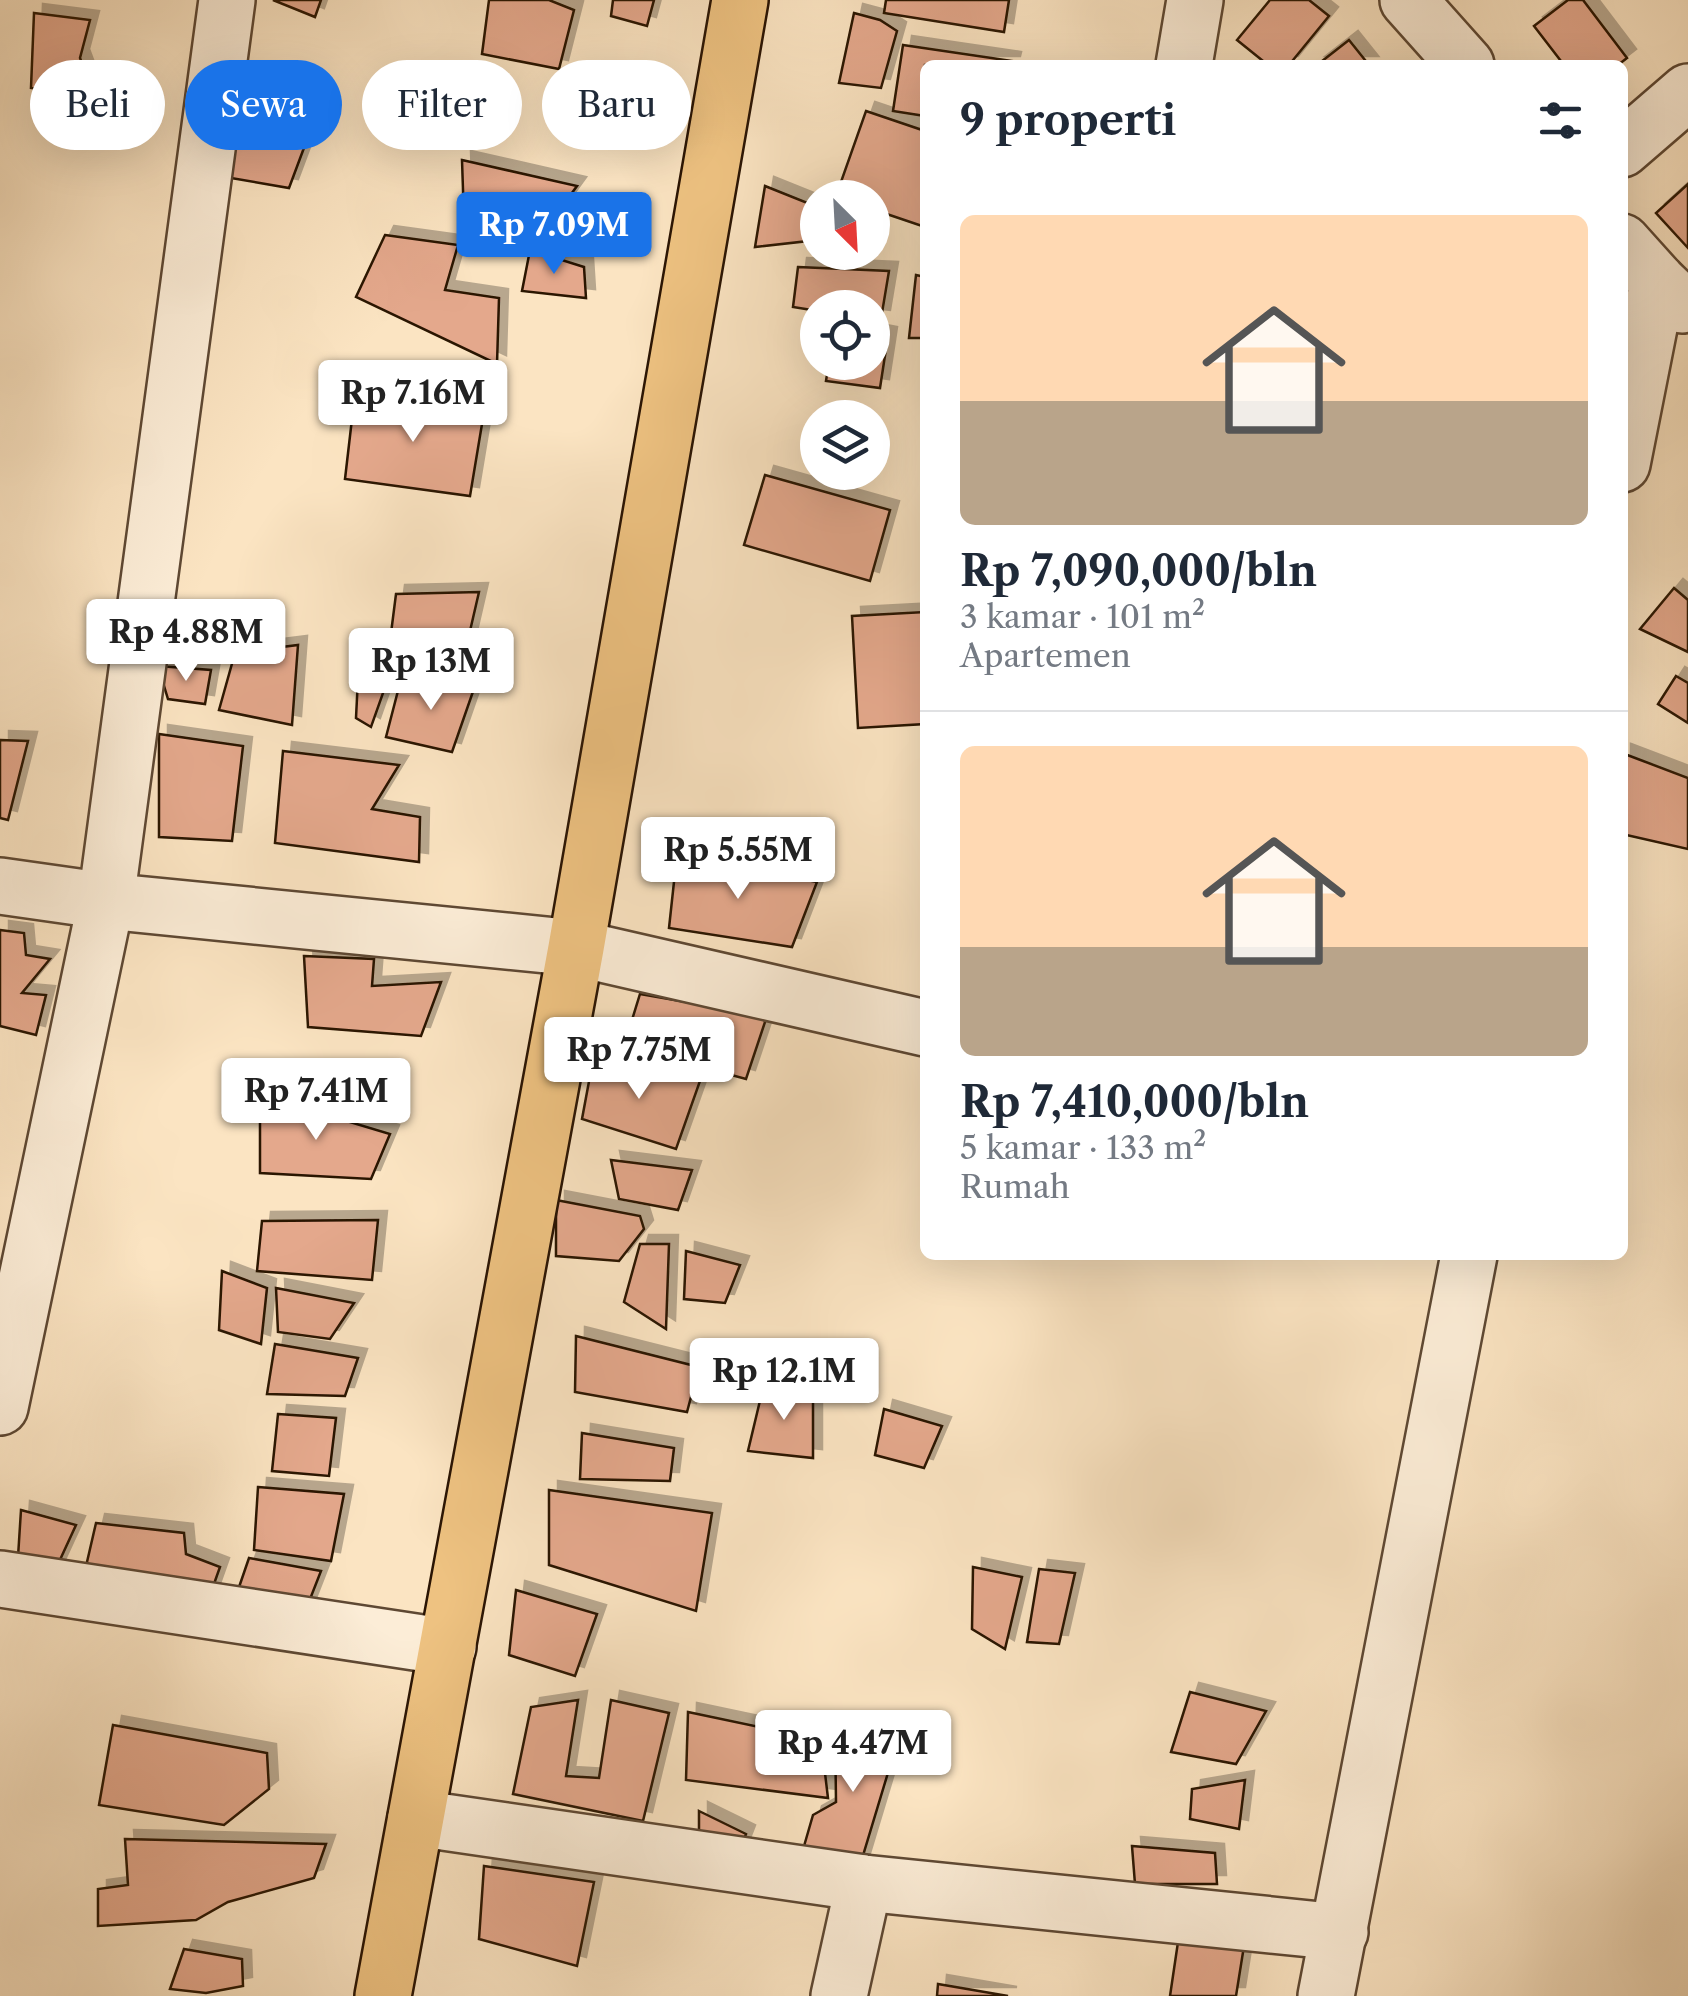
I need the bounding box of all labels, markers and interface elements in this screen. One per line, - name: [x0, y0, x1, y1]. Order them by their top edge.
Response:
- chip: Beli: [30, 60, 165, 150]
- chip: Sewa: [185, 60, 342, 150]
- chip: Filter: [362, 60, 522, 150]
- chip: Baru: [542, 60, 691, 150]
- icon: filters: [1533, 93, 1588, 148]
- text: 9 properti: [960, 94, 1176, 146]
- north arrow: [800, 180, 890, 270]
- map controls: [800, 180, 890, 490]
- pin: Rp 7.09M: [451, 192, 657, 277]
- text: Rp 7.09M: [479, 205, 629, 244]
- icon: home: [1184, 280, 1364, 460]
- button: locate: [800, 290, 890, 380]
- pin: Rp 7.16M: [310, 360, 516, 445]
- text: Rp 7.16M: [340, 373, 486, 412]
- button: layers: [800, 400, 890, 490]
- text: Rp 7,090,000/bln: [960, 545, 1317, 597]
- text: 3 kamar · 101 m²: [960, 597, 1205, 636]
- pin: Rp 4.88M: [83, 599, 289, 684]
- text: Rp 4.88M: [108, 612, 264, 651]
- pin: Rp 13M: [350, 628, 512, 713]
- text: Apartemen: [960, 636, 1131, 675]
- text: Rp 13M: [371, 641, 491, 680]
- icon: home: [1184, 811, 1364, 991]
- pin: Rp 5.55M: [635, 817, 841, 902]
- text: Rp 5.55M: [663, 830, 813, 869]
- pin: Rp 7.75M: [536, 1017, 742, 1102]
- text: Rp 7.75M: [566, 1030, 712, 1069]
- pin: Rp 7.41M: [213, 1058, 419, 1143]
- text: Rp 7.41M: [243, 1071, 389, 1110]
- text: Rp 7,410,000/bln: [960, 1076, 1309, 1128]
- text: 5 kamar · 133 m²: [960, 1128, 1206, 1167]
- text: Rumah: [960, 1167, 1070, 1206]
- pin: Rp 12.1M: [681, 1338, 887, 1423]
- text: Rp 12.1M: [712, 1351, 856, 1390]
- pin: Rp 4.47M: [750, 1710, 956, 1795]
- text: Rp 4.47M: [777, 1723, 929, 1762]

